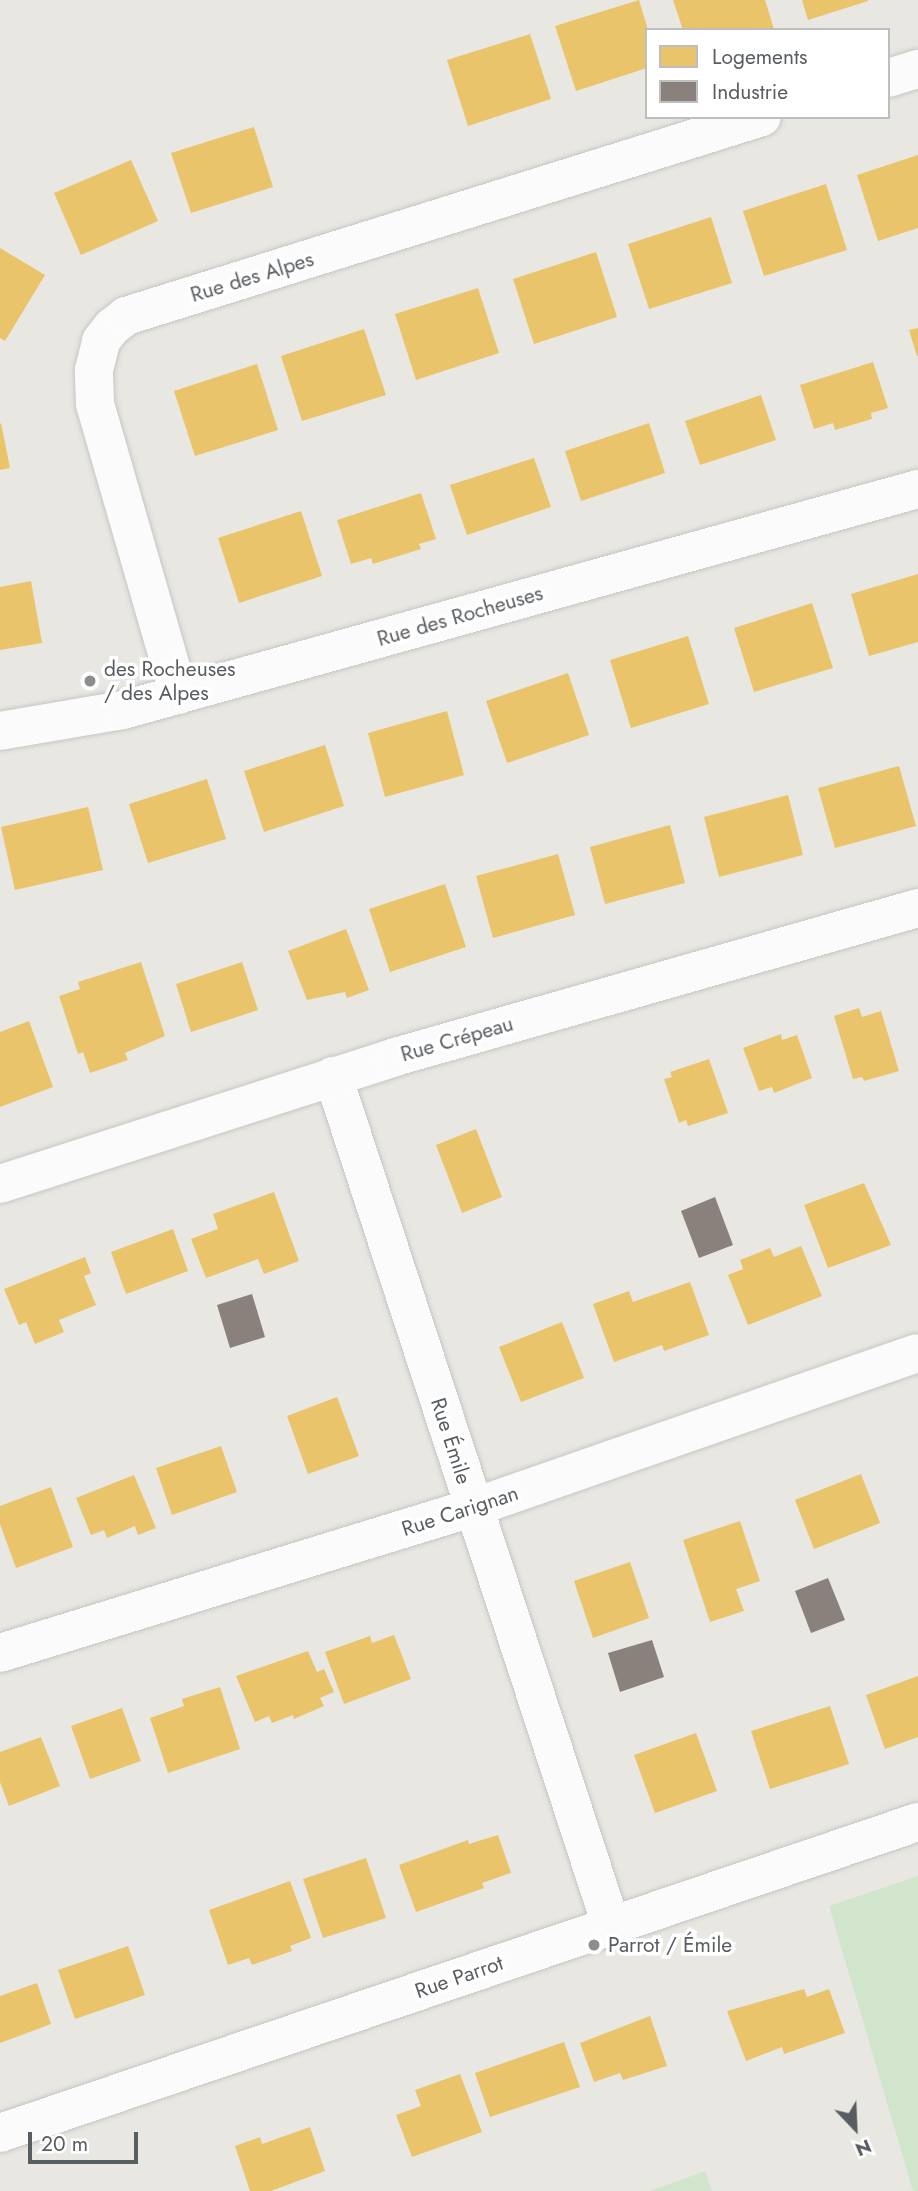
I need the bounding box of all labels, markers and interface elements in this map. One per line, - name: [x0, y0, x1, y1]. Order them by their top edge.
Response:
- legend: [645, 28, 890, 119]
- text: Logements: [712, 42, 807, 72]
- text: Industrie: [712, 77, 788, 107]
- street label: Rue des Alpes: [187, 246, 317, 308]
- street label: Rue des Rocheuses: [374, 580, 546, 652]
- place label: des Rocheuses / des Alpes: [104, 656, 235, 706]
- marker: des Rocheuses / des Alpes: [82, 673, 98, 689]
- street label: Rue Crépeau: [398, 1011, 516, 1067]
- street label: Rue Émile: [425, 1395, 477, 1487]
- street label: Rue Carignan: [398, 1480, 522, 1542]
- place label: Parrot / Émile: [608, 1932, 732, 1958]
- marker: Parrot / Émile: [586, 1937, 602, 1953]
- street label: Rue Parrot: [412, 1950, 506, 2004]
- north arrow: [820, 2093, 890, 2163]
- scale bar: [32, 2118, 142, 2162]
- text: 20 m: [41, 2129, 88, 2159]
- text: N: [851, 2132, 876, 2163]

